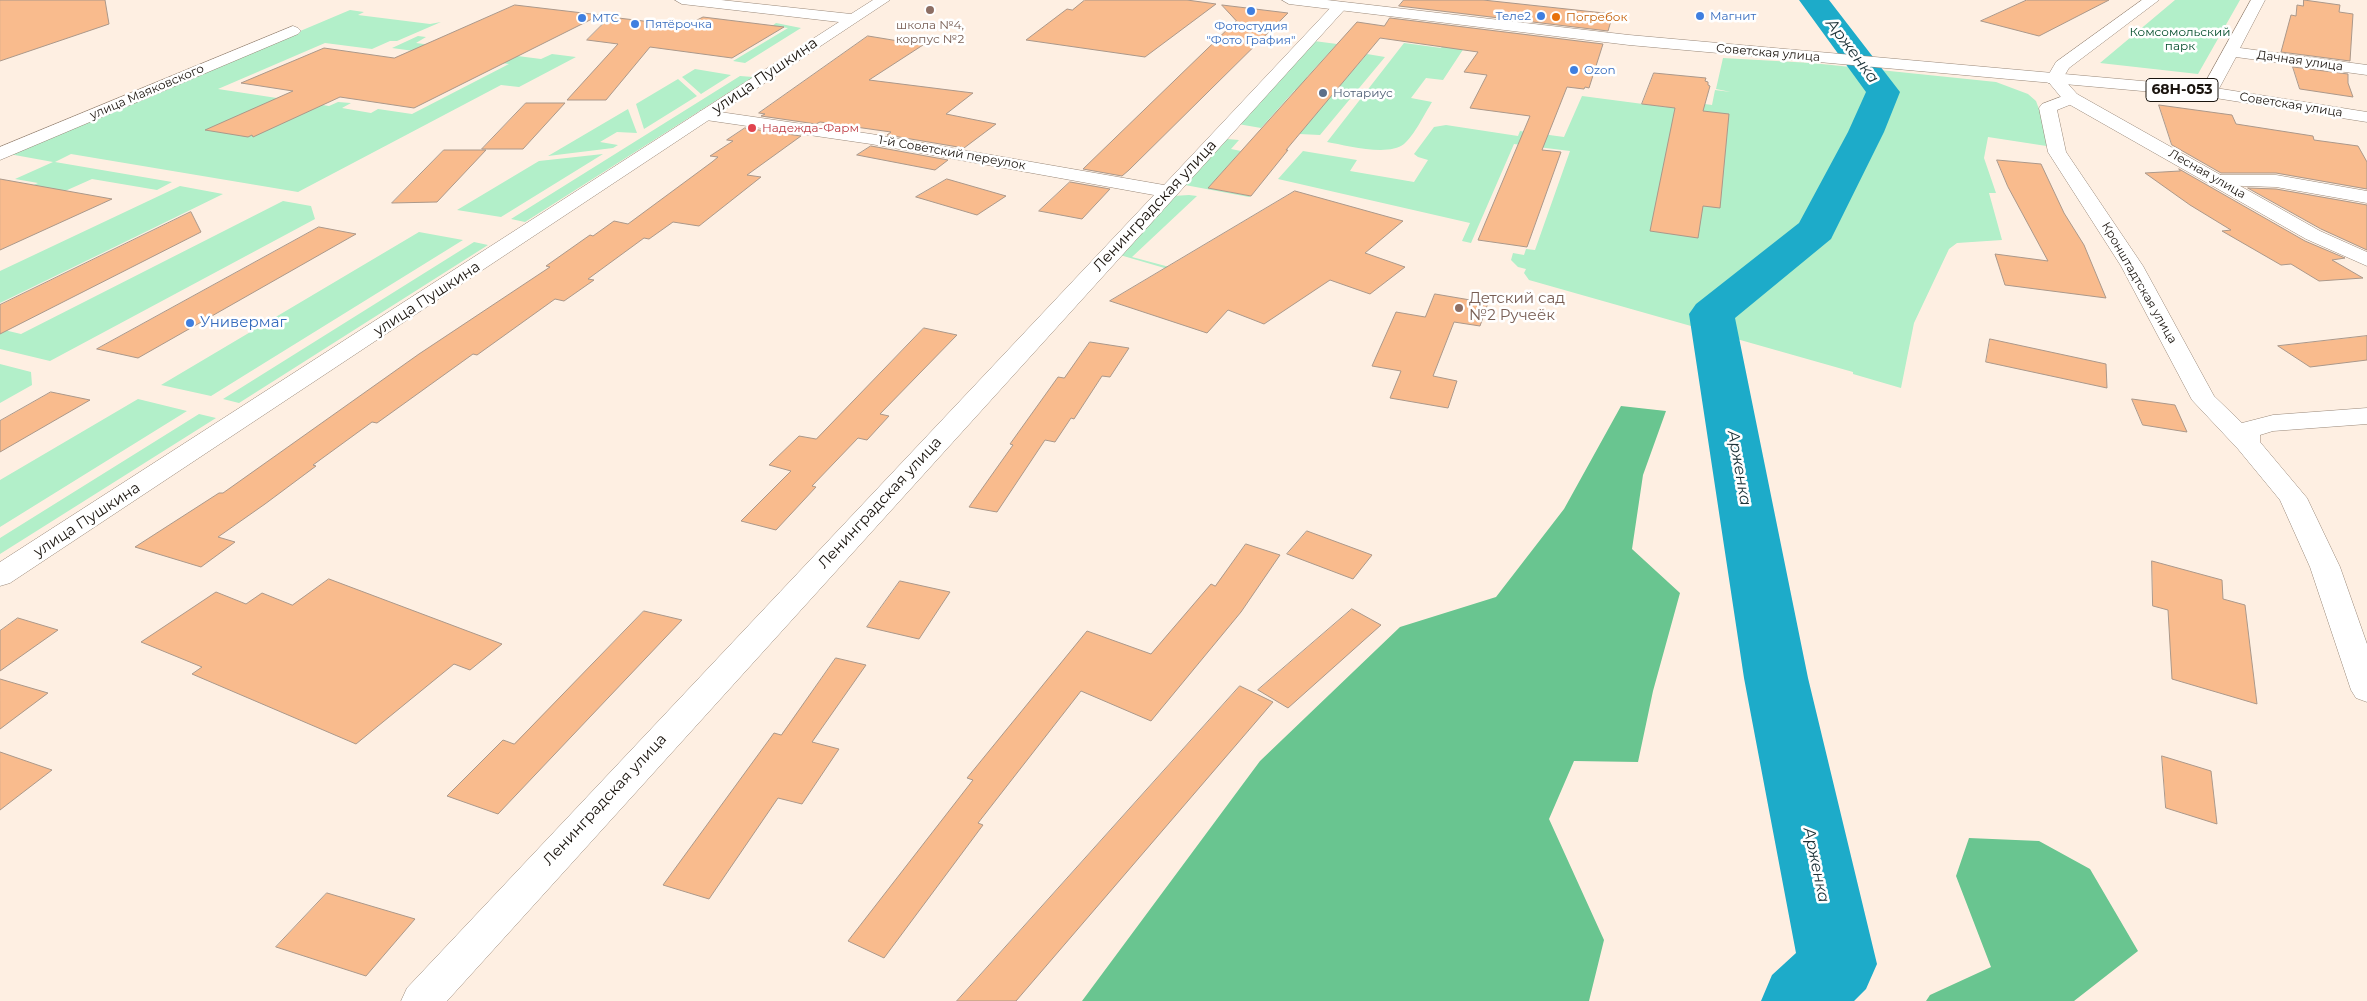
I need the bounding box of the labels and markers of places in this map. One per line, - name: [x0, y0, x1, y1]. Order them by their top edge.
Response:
- marker: школа №4, корпус №2: [924, 4, 936, 16]
- marker: Фотостудия "Фото Графия": [1245, 5, 1257, 17]
- place label: Теле2: [1496, 9, 1531, 23]
- place label: Магнит: [1710, 9, 1756, 23]
- marker: Теле2: [1535, 10, 1547, 22]
- place label: Погребок: [1566, 10, 1627, 24]
- marker: Магнит: [1694, 10, 1706, 22]
- place label: МТС: [592, 11, 619, 25]
- marker: Погребок: [1550, 11, 1562, 23]
- marker: МТС: [576, 12, 588, 24]
- place label: Пятёрочка: [645, 17, 712, 31]
- marker: Пятёрочка: [629, 18, 641, 30]
- place label: школа №4, корпус №2: [896, 18, 964, 46]
- place label: Фотостудия "Фото Графия": [1207, 19, 1295, 47]
- place label: Ozon: [1584, 63, 1616, 77]
- marker: Ozon: [1568, 64, 1580, 76]
- place label: Нотариус: [1333, 86, 1393, 100]
- marker: Нотариус: [1317, 87, 1329, 99]
- place label: Надежда-Фарм: [762, 121, 859, 135]
- marker: Надежда-Фарм: [746, 122, 758, 134]
- place label: Детский сад №2 Ручеёк: [1469, 290, 1565, 325]
- marker: Детский сад №2 Ручеёк: [1453, 302, 1465, 314]
- place label: Универмаг: [200, 314, 287, 332]
- marker: Универмаг: [184, 317, 196, 329]

